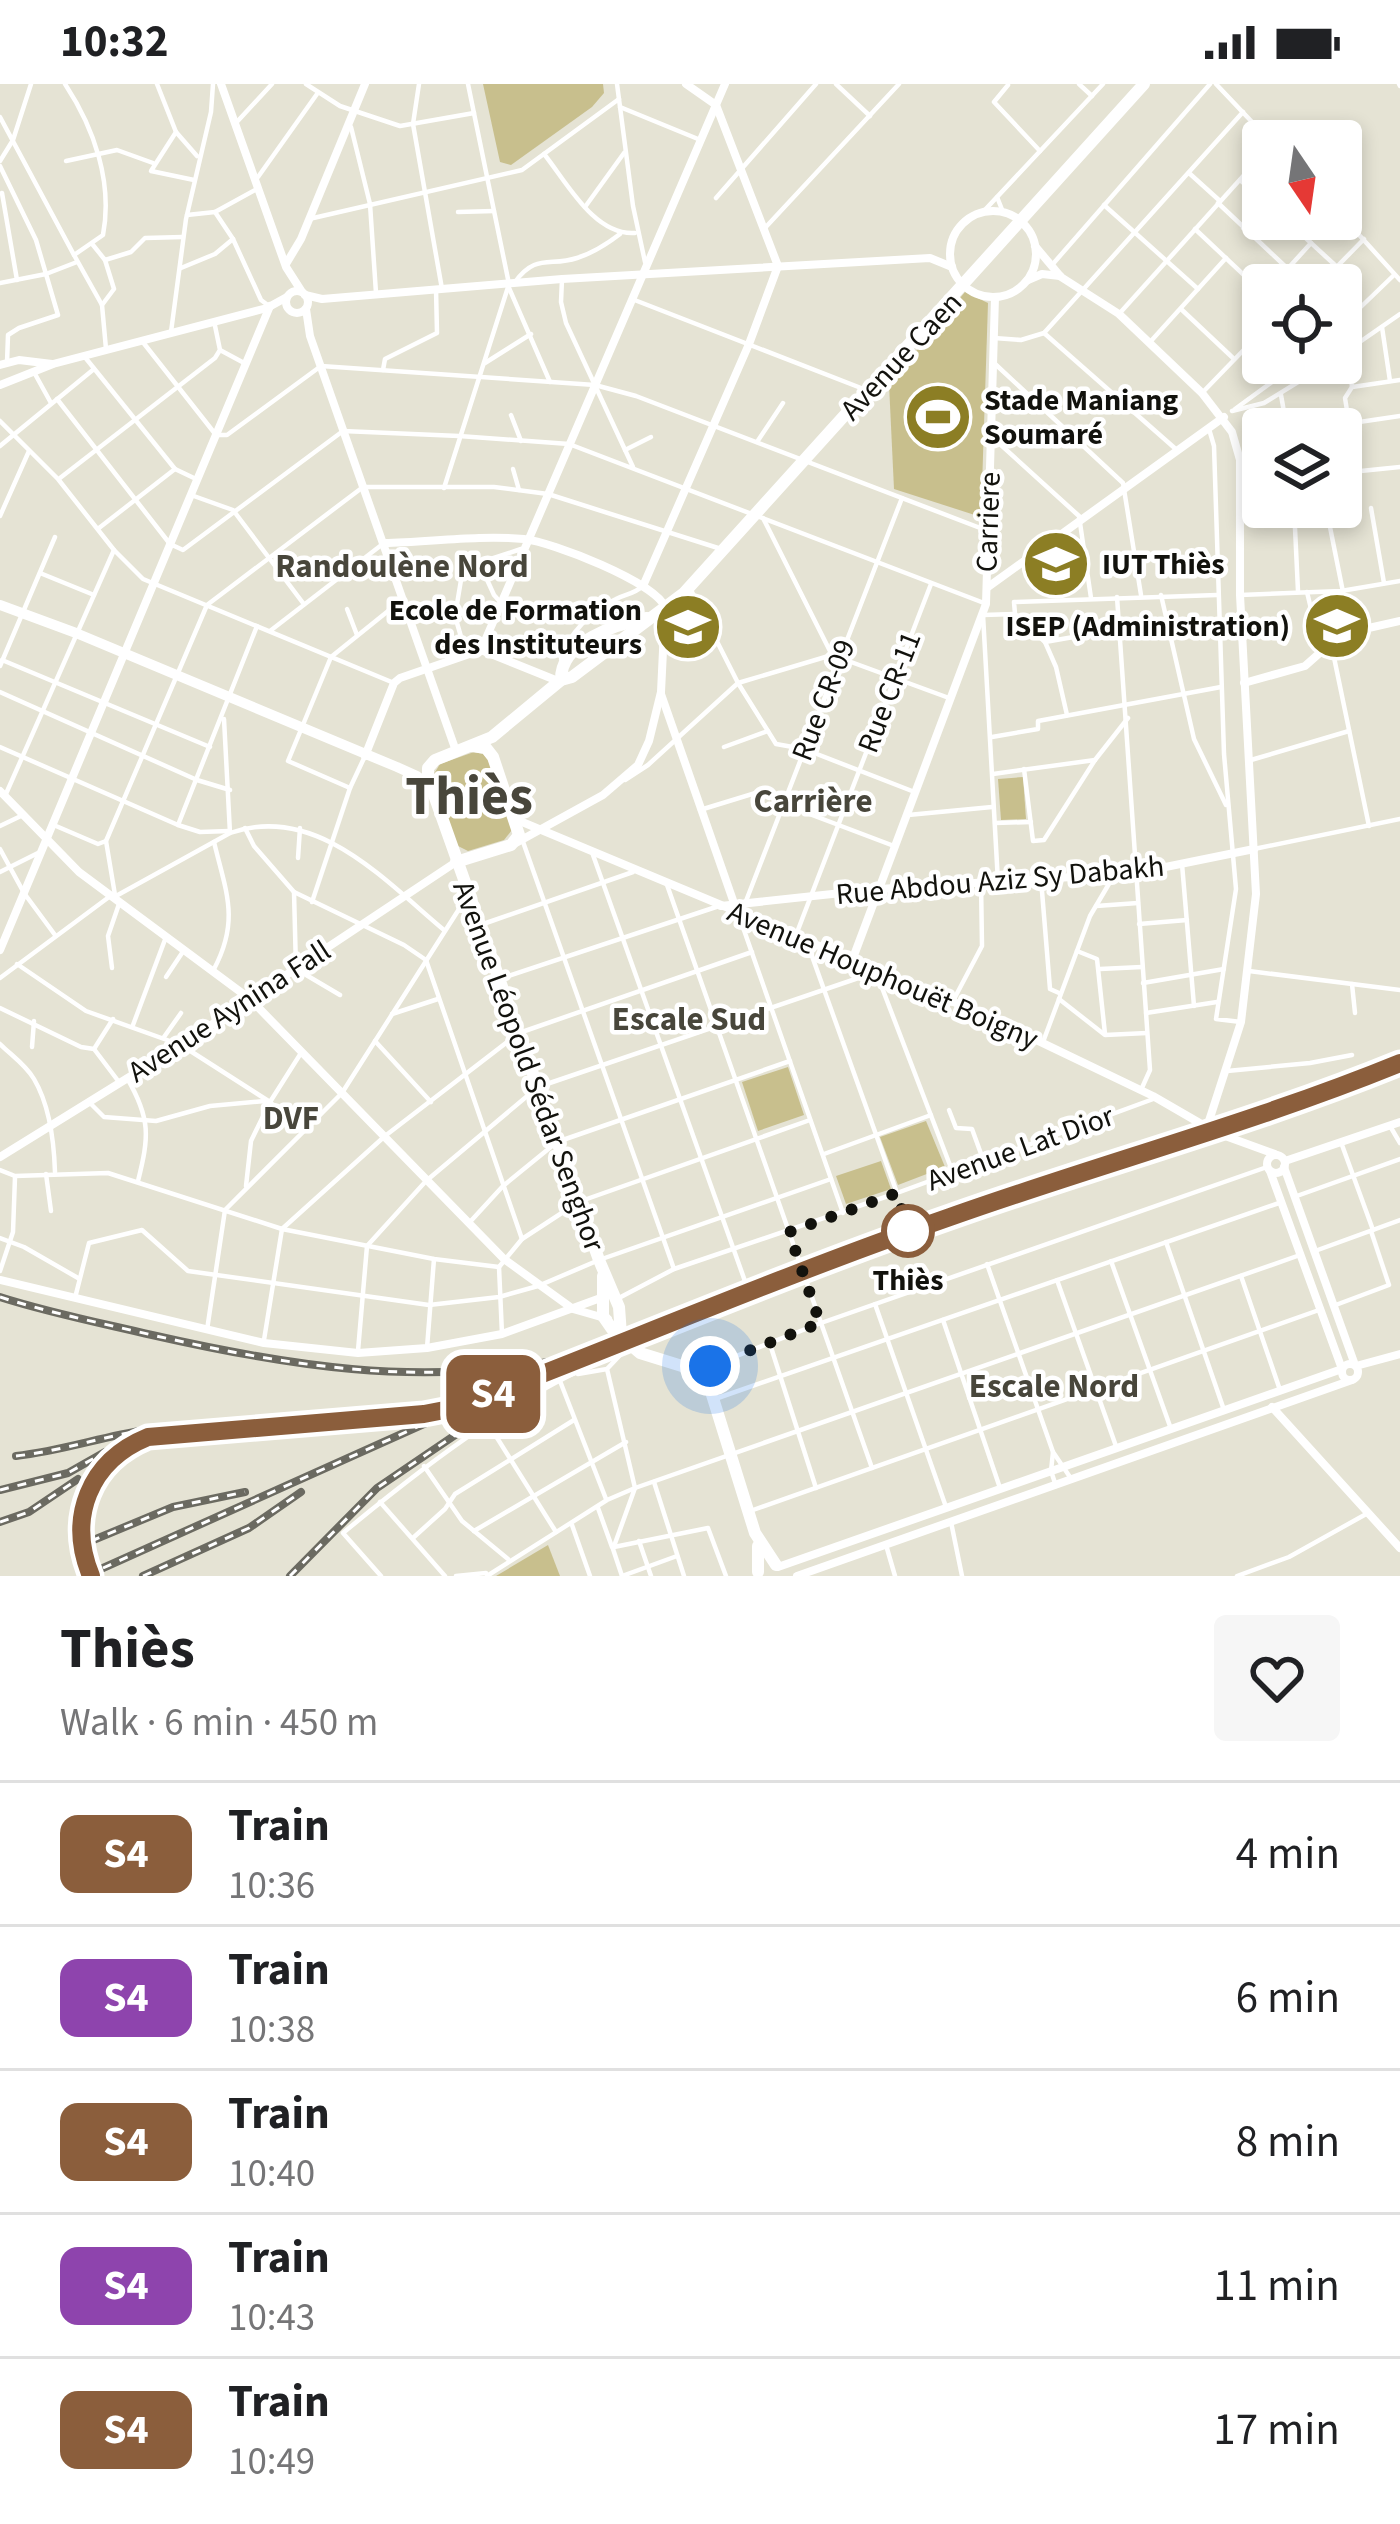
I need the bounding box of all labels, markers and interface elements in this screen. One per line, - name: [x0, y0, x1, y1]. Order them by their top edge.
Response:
- text: 10:32: [60, 10, 169, 74]
- north arrow: [1242, 120, 1362, 240]
- map controls: [1242, 120, 1362, 528]
- button: locate: [1242, 264, 1362, 384]
- street label: Avenue Caen: [830, 282, 972, 430]
- place label: Stade Maniang Soumaré: [984, 379, 1178, 456]
- sports icon: Stade Maniang Soumaré: [903, 382, 973, 452]
- button: layers: [1242, 408, 1362, 528]
- street label: Carriere: [965, 471, 1012, 573]
- school or university icon: IUT Thiès: [1021, 529, 1091, 599]
- district label: Randoulène Nord: [275, 543, 529, 590]
- place label: IUT Thiès: [1102, 543, 1225, 586]
- place label: Ecole de Formation des Instituteurs: [389, 589, 642, 666]
- school or university icon: ISEP (Administration): [1302, 591, 1372, 661]
- school or university icon: Ecole de Formation des Instituteurs: [653, 592, 723, 662]
- place label: ISEP (Administration): [1005, 605, 1290, 648]
- street label: Rue CR-11: [847, 625, 932, 759]
- street label: Rue CR-09: [781, 633, 866, 767]
- district label: Thiès: [405, 759, 533, 836]
- district label: Carrière: [754, 778, 872, 825]
- street label: Rue Abdou Aziz Sy Dabakh: [834, 845, 1166, 916]
- street label: Avenue Léopold Sédar Senghor: [441, 875, 616, 1258]
- street label: Avenue Houphouët Boigny: [721, 890, 1045, 1060]
- street label: Avenue Aynina Fall: [119, 930, 339, 1093]
- district label: Escale Sud: [612, 996, 766, 1043]
- street label: Avenue Lat Dior: [921, 1094, 1120, 1202]
- district label: DVF: [263, 1095, 319, 1142]
- marker: Thiès: [883, 1206, 933, 1256]
- place label: Thiès: [873, 1259, 943, 1302]
- your location: [680, 1336, 740, 1396]
- line badge: S4: [439, 1355, 547, 1433]
- district label: Escale Nord: [969, 1363, 1139, 1410]
- text: S4: [470, 1364, 516, 1424]
- text: Thiès: [60, 1609, 195, 1690]
- button: heart: [1214, 1615, 1340, 1741]
- text: Walk · 6 min · 450 m: [60, 1695, 378, 1751]
- text: Train: [228, 1794, 330, 1858]
- text: 4 min: [1236, 1822, 1340, 1886]
- text: S4: [103, 1824, 149, 1884]
- text: 10:36: [228, 1858, 315, 1914]
- text: Train: [228, 1938, 330, 2002]
- text: 6 min: [1236, 1966, 1340, 2030]
- text: S4: [103, 1968, 149, 2028]
- text: 10:38: [228, 2002, 315, 2058]
- text: Train: [228, 2082, 330, 2146]
- text: 8 min: [1236, 2110, 1340, 2174]
- text: S4: [103, 2112, 149, 2172]
- text: 10:40: [228, 2146, 315, 2202]
- text: Train: [228, 2226, 330, 2290]
- text: 11 min: [1213, 2254, 1340, 2318]
- text: S4: [103, 2256, 149, 2316]
- text: 10:43: [228, 2290, 315, 2346]
- text: Train: [228, 2370, 330, 2434]
- text: 17 min: [1213, 2398, 1340, 2462]
- text: S4: [103, 2400, 149, 2460]
- text: 10:49: [228, 2434, 315, 2490]

